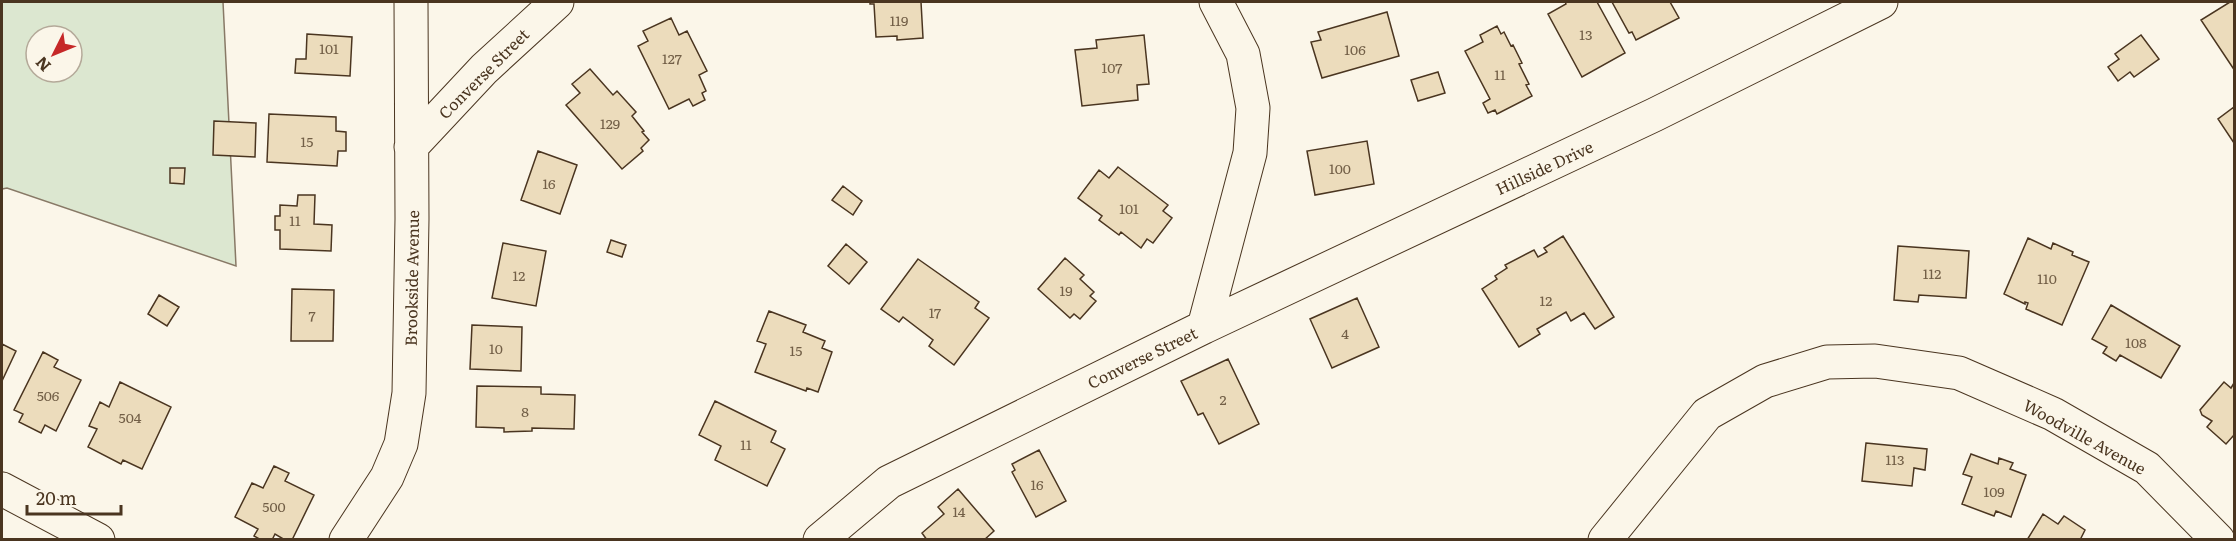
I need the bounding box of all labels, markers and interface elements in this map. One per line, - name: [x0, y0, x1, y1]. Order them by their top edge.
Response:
- house number: 119: [890, 10, 908, 30]
- street label: Converse Street: [432, 22, 534, 124]
- north arrow: [24, 24, 84, 84]
- house number: 13: [1579, 24, 1593, 44]
- house number: 101: [319, 38, 339, 58]
- house number: 106: [1344, 39, 1366, 59]
- house number: 127: [662, 48, 682, 68]
- text: N: [29, 52, 56, 78]
- house number: 107: [1102, 57, 1122, 77]
- house number: 11: [1494, 64, 1506, 84]
- house number: 129: [600, 113, 620, 133]
- house number: 15: [301, 131, 313, 151]
- street label: Hillside Drive: [1491, 134, 1597, 200]
- house number: 100: [1329, 158, 1351, 178]
- house number: 16: [542, 173, 556, 193]
- house number: 101: [1119, 198, 1139, 218]
- house number: 11: [289, 210, 301, 230]
- street label: Brookside Avenue: [398, 210, 424, 346]
- house number: 112: [1923, 263, 1941, 283]
- house number: 12: [513, 265, 525, 285]
- house number: 110: [2037, 268, 2057, 288]
- house number: 19: [1059, 280, 1073, 300]
- house number: 12: [1540, 290, 1552, 310]
- house number: 17: [929, 302, 941, 322]
- house number: 7: [308, 305, 316, 325]
- street label: Converse Street: [1083, 320, 1202, 394]
- house number: 4: [1341, 323, 1349, 343]
- house number: 108: [2125, 332, 2147, 352]
- house number: 10: [489, 338, 503, 358]
- house number: 15: [790, 340, 802, 360]
- house number: 506: [37, 385, 60, 405]
- house number: 2: [1219, 389, 1227, 409]
- street label: Woodville Avenue: [2019, 392, 2151, 480]
- house number: 8: [521, 401, 529, 421]
- house number: 504: [119, 407, 142, 427]
- house number: 11: [740, 434, 752, 454]
- house number: 113: [1886, 449, 1904, 469]
- house number: 16: [1030, 474, 1044, 494]
- scale bar: [27, 478, 122, 516]
- house number: 109: [1983, 481, 2005, 501]
- text: 20 m: [36, 484, 77, 511]
- house number: 500: [262, 496, 286, 516]
- house number: 14: [953, 501, 966, 521]

